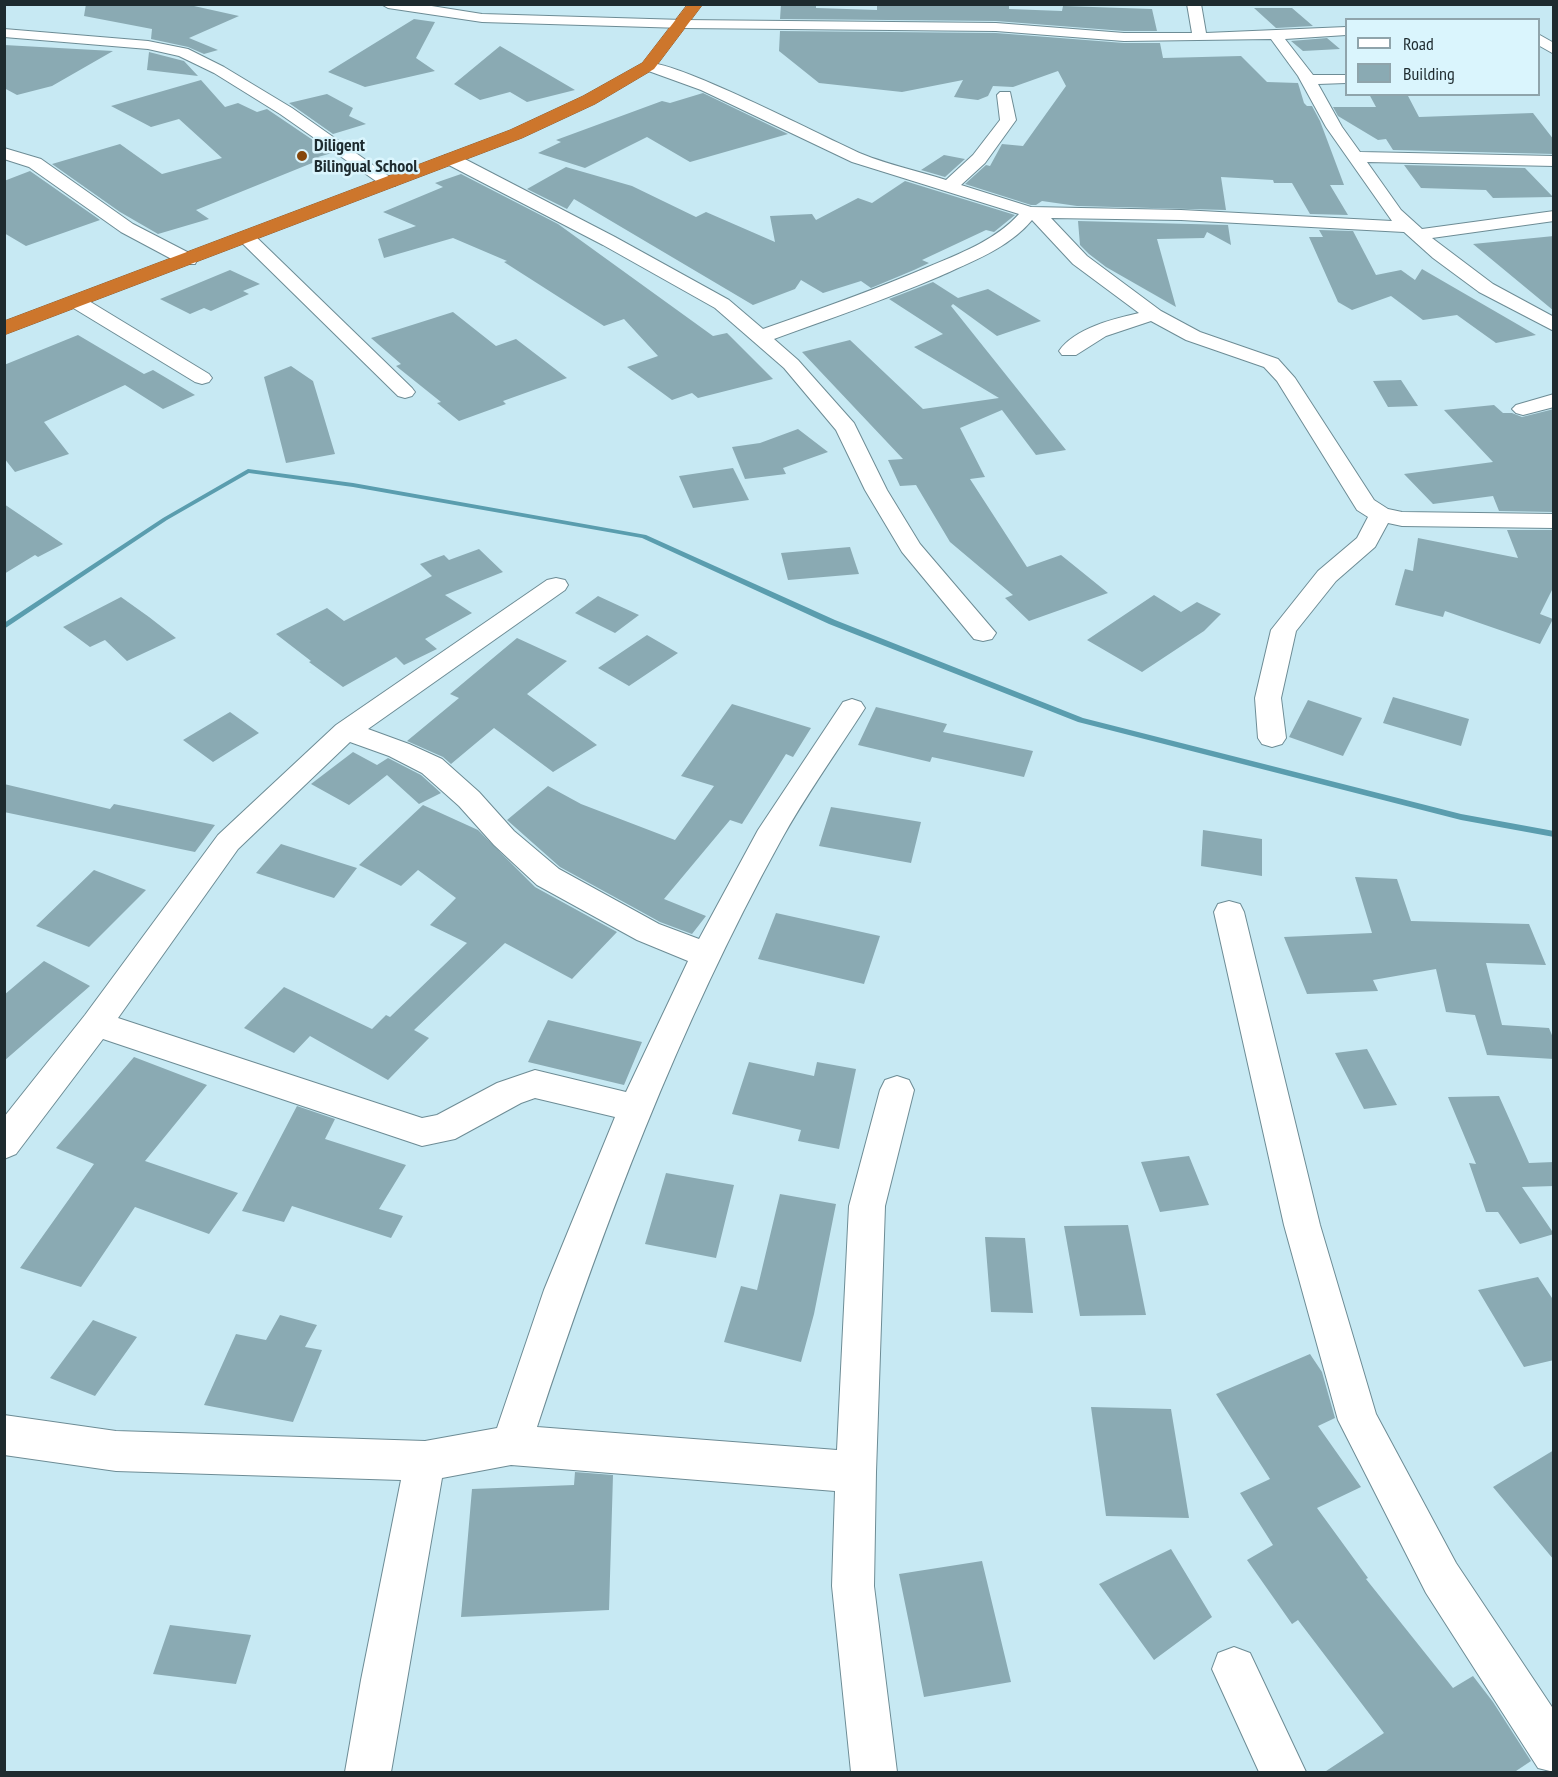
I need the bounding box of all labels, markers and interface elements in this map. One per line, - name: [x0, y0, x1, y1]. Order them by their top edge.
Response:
- legend: [1345, 18, 1540, 96]
- text: Road: [1403, 32, 1434, 55]
- text: Building: [1403, 62, 1455, 85]
- place label: Diligent Bilingual School: [314, 135, 418, 178]
- marker: Diligent Bilingual School: [295, 149, 309, 163]

